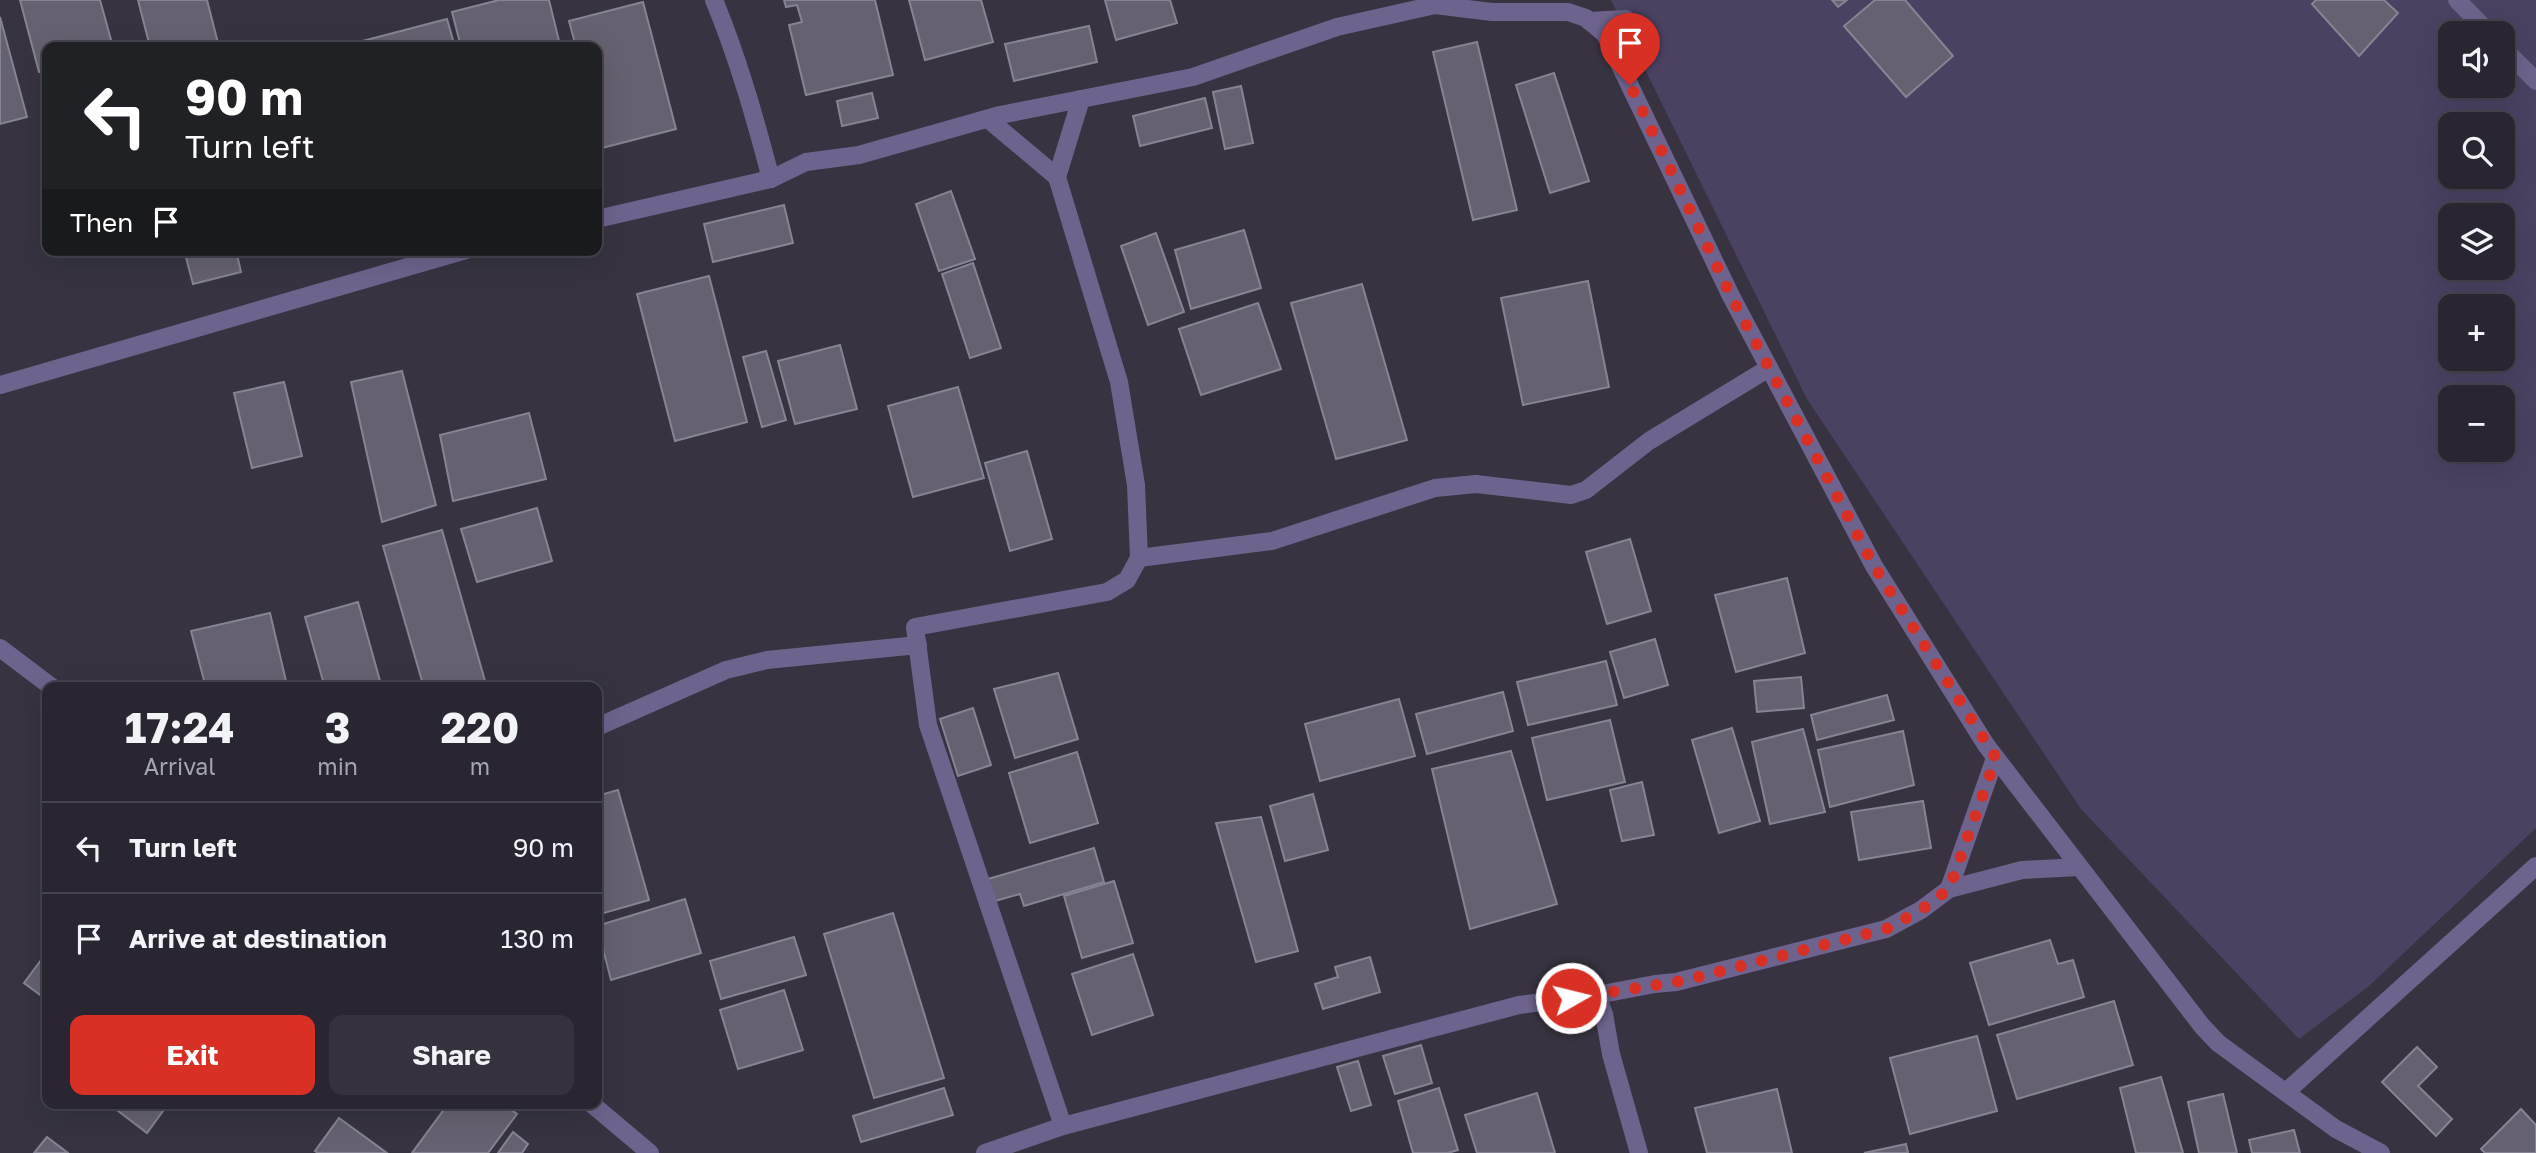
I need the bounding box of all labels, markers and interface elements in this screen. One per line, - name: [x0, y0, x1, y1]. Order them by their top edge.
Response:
- pin: [1600, 13, 1660, 85]
- map controls: [2438, 21, 2515, 462]
- button: sound: [2438, 21, 2515, 98]
- icon: arrive: [1611, 24, 1649, 62]
- text: 90 m: [185, 67, 303, 126]
- icon: left: [70, 70, 161, 161]
- button: search: [2438, 112, 2515, 189]
- text: Turn left: [185, 127, 314, 165]
- icon: arrive: [147, 203, 185, 241]
- button: layers: [2438, 203, 2515, 280]
- text: Then: [70, 207, 133, 238]
- button: +: [2438, 294, 2515, 371]
- button: −: [2438, 385, 2515, 462]
- text: 17:24: [125, 702, 235, 752]
- text: 3: [325, 702, 350, 752]
- text: 220: [441, 702, 519, 752]
- text: Arrival: [144, 752, 216, 780]
- text: min: [317, 752, 358, 780]
- text: m: [470, 752, 490, 780]
- icon: left: [70, 829, 108, 867]
- text: Turn left: [129, 832, 237, 863]
- text: 90 m: [513, 832, 574, 863]
- icon: arrive: [70, 920, 108, 958]
- text: Arrive at destination: [129, 923, 387, 954]
- text: 130 m: [501, 923, 574, 954]
- position arrow: [1534, 961, 1608, 1035]
- button: Exit: [70, 1015, 315, 1095]
- button: Share: [329, 1015, 574, 1095]

